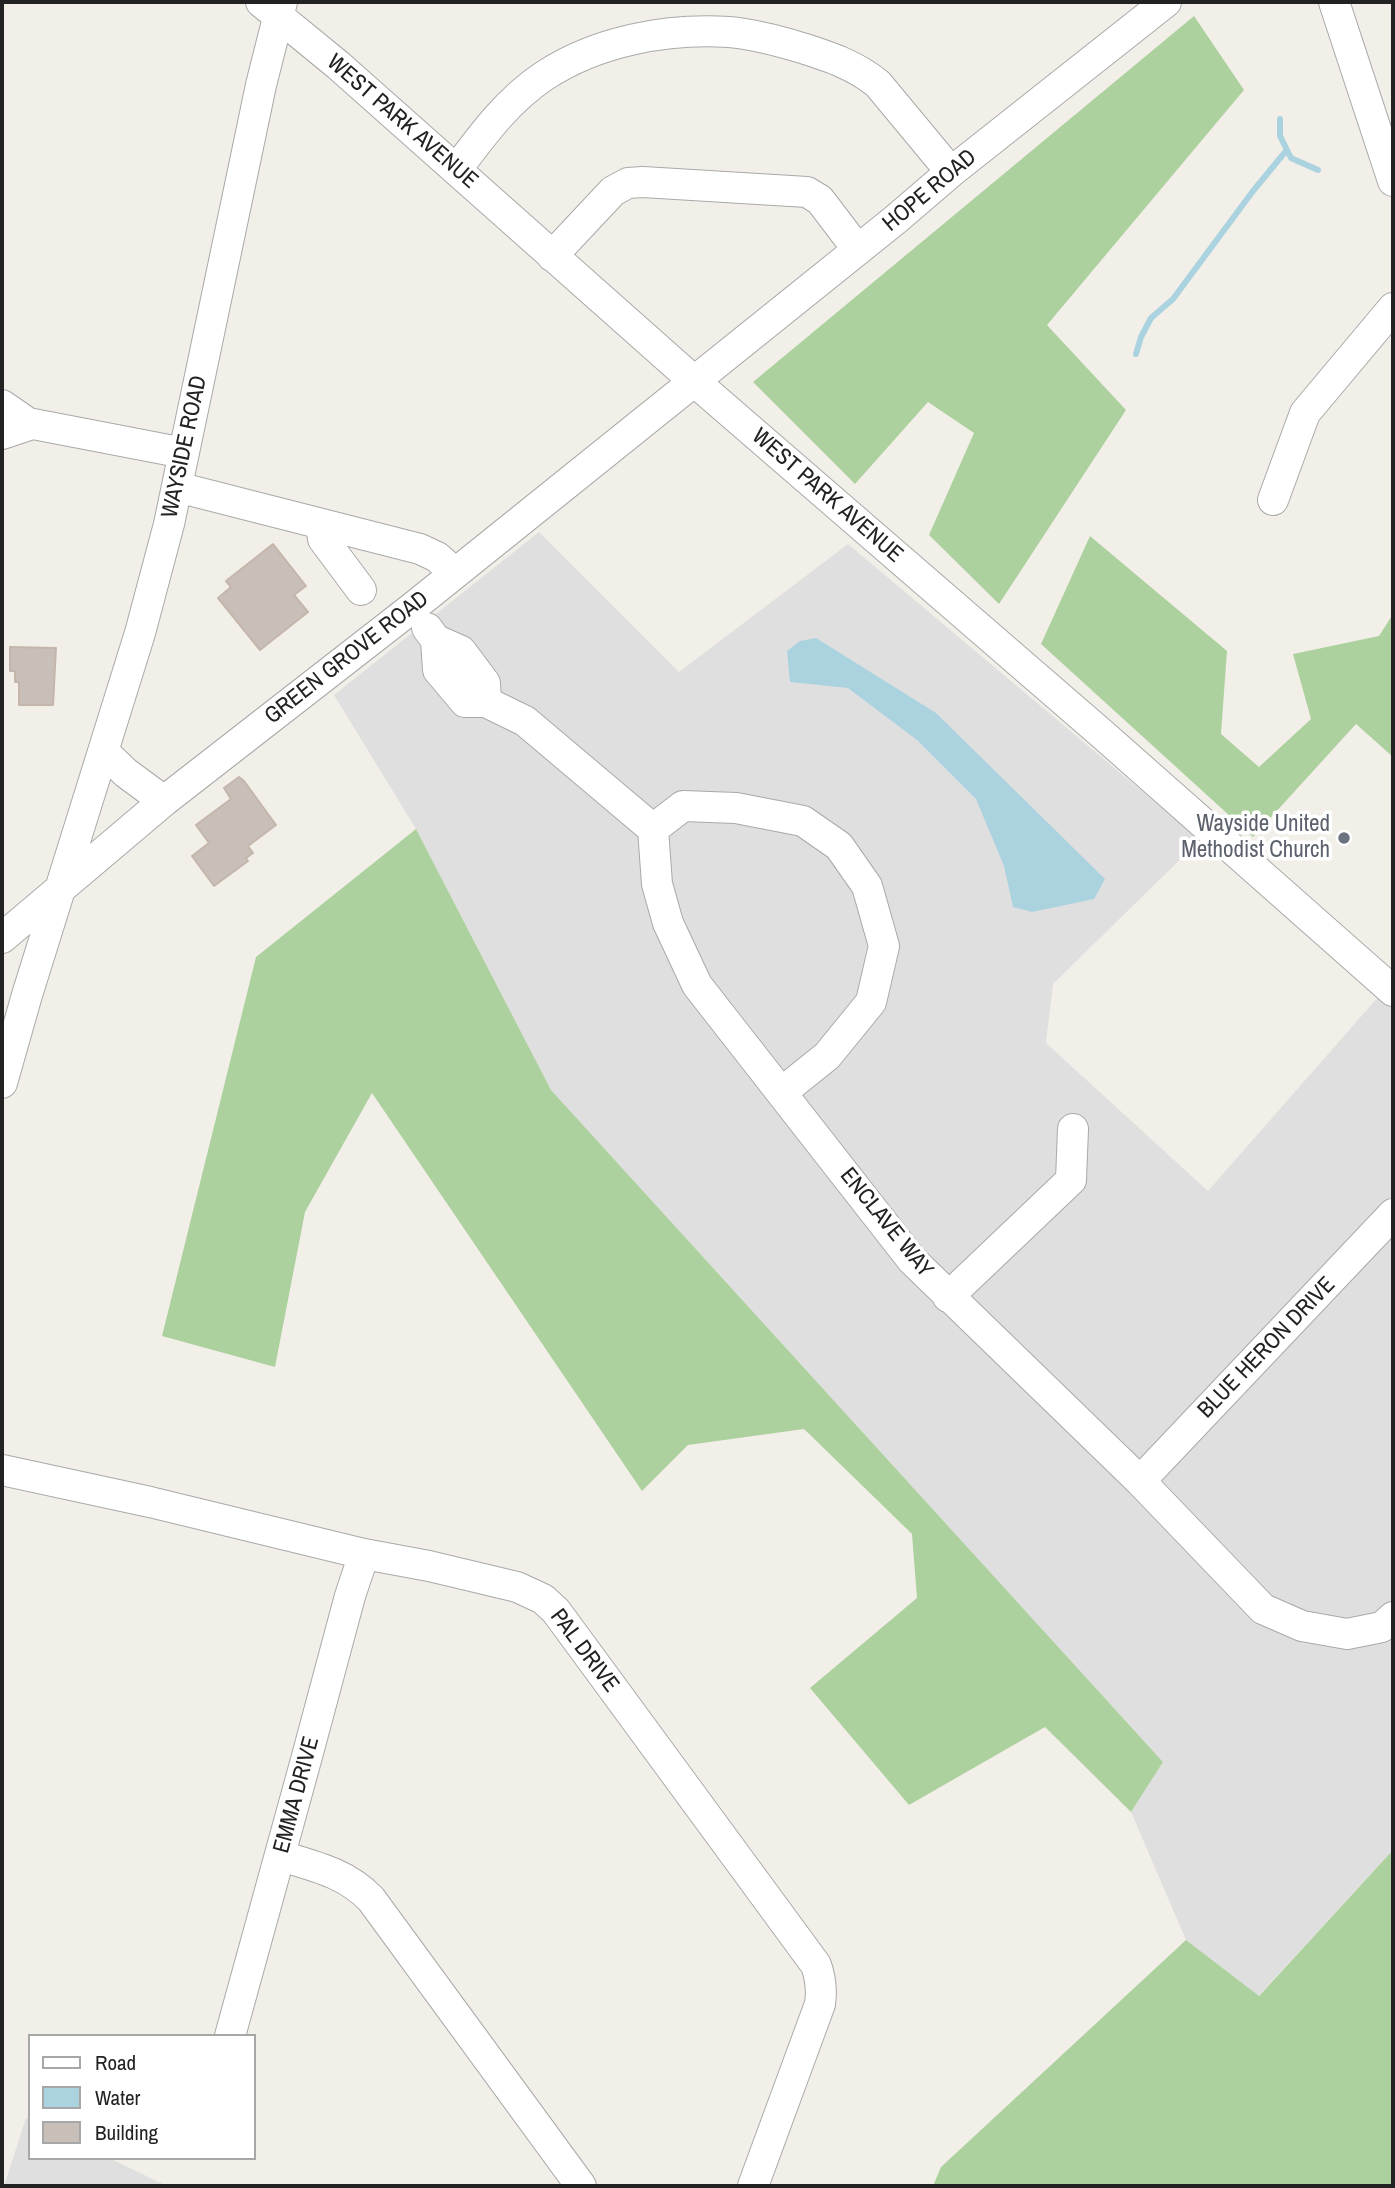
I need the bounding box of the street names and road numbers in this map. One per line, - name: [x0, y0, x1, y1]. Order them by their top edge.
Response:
- street label: WEST PARK AVENUE: [321, 49, 483, 195]
- street label: HOPE ROAD: [878, 144, 982, 238]
- street label: WAYSIDE ROAD: [156, 373, 214, 521]
- street label: WEST PARK AVENUE: [746, 423, 908, 569]
- street label: GREEN GROVE ROAD: [260, 586, 434, 730]
- street label: ENCLAVE WAY: [833, 1163, 939, 1283]
- street label: BLUE HERON DRIVE: [1193, 1272, 1341, 1424]
- street label: PAL DRIVE: [544, 1604, 624, 1698]
- street label: EMMA DRIVE: [268, 1734, 326, 1856]

